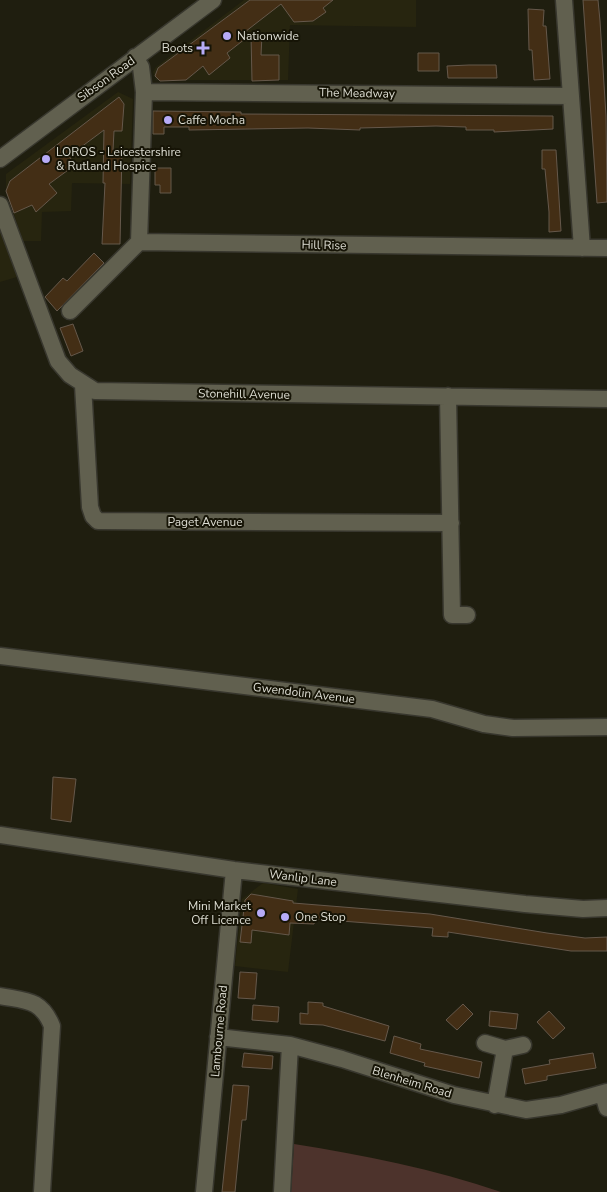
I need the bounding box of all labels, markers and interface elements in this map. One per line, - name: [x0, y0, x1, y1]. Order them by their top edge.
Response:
- place label: Nationwide: [237, 28, 299, 44]
- marker: Nationwide: [221, 30, 233, 42]
- place label: Boots: [162, 40, 193, 56]
- marker: Boots: [197, 42, 209, 54]
- street label: Sibson Road: [74, 53, 138, 105]
- street label: The Meadway: [319, 84, 396, 102]
- place label: Caffe Mocha: [178, 112, 245, 128]
- marker: Caffe Mocha: [162, 114, 174, 126]
- place label: LOROS - Leicestershire & Rutland Hospice: [56, 144, 181, 174]
- marker: LOROS - Leicestershire & Rutland Hospice: [40, 153, 52, 165]
- street label: Hill Rise: [301, 237, 347, 253]
- street label: Stonehill Avenue: [198, 385, 290, 403]
- street label: Paget Avenue: [167, 514, 243, 530]
- street label: Gwendolin Avenue: [252, 679, 356, 707]
- street label: Wanlip Lane: [268, 866, 338, 890]
- place label: Mini Market Off Licence: [188, 898, 252, 928]
- marker: Mini Market Off Licence: [255, 907, 267, 919]
- place label: One Stop: [295, 909, 346, 925]
- marker: One Stop: [279, 911, 291, 923]
- street label: Lambourne Road: [207, 984, 231, 1078]
- street label: Blenheim Road: [370, 1062, 454, 1102]

